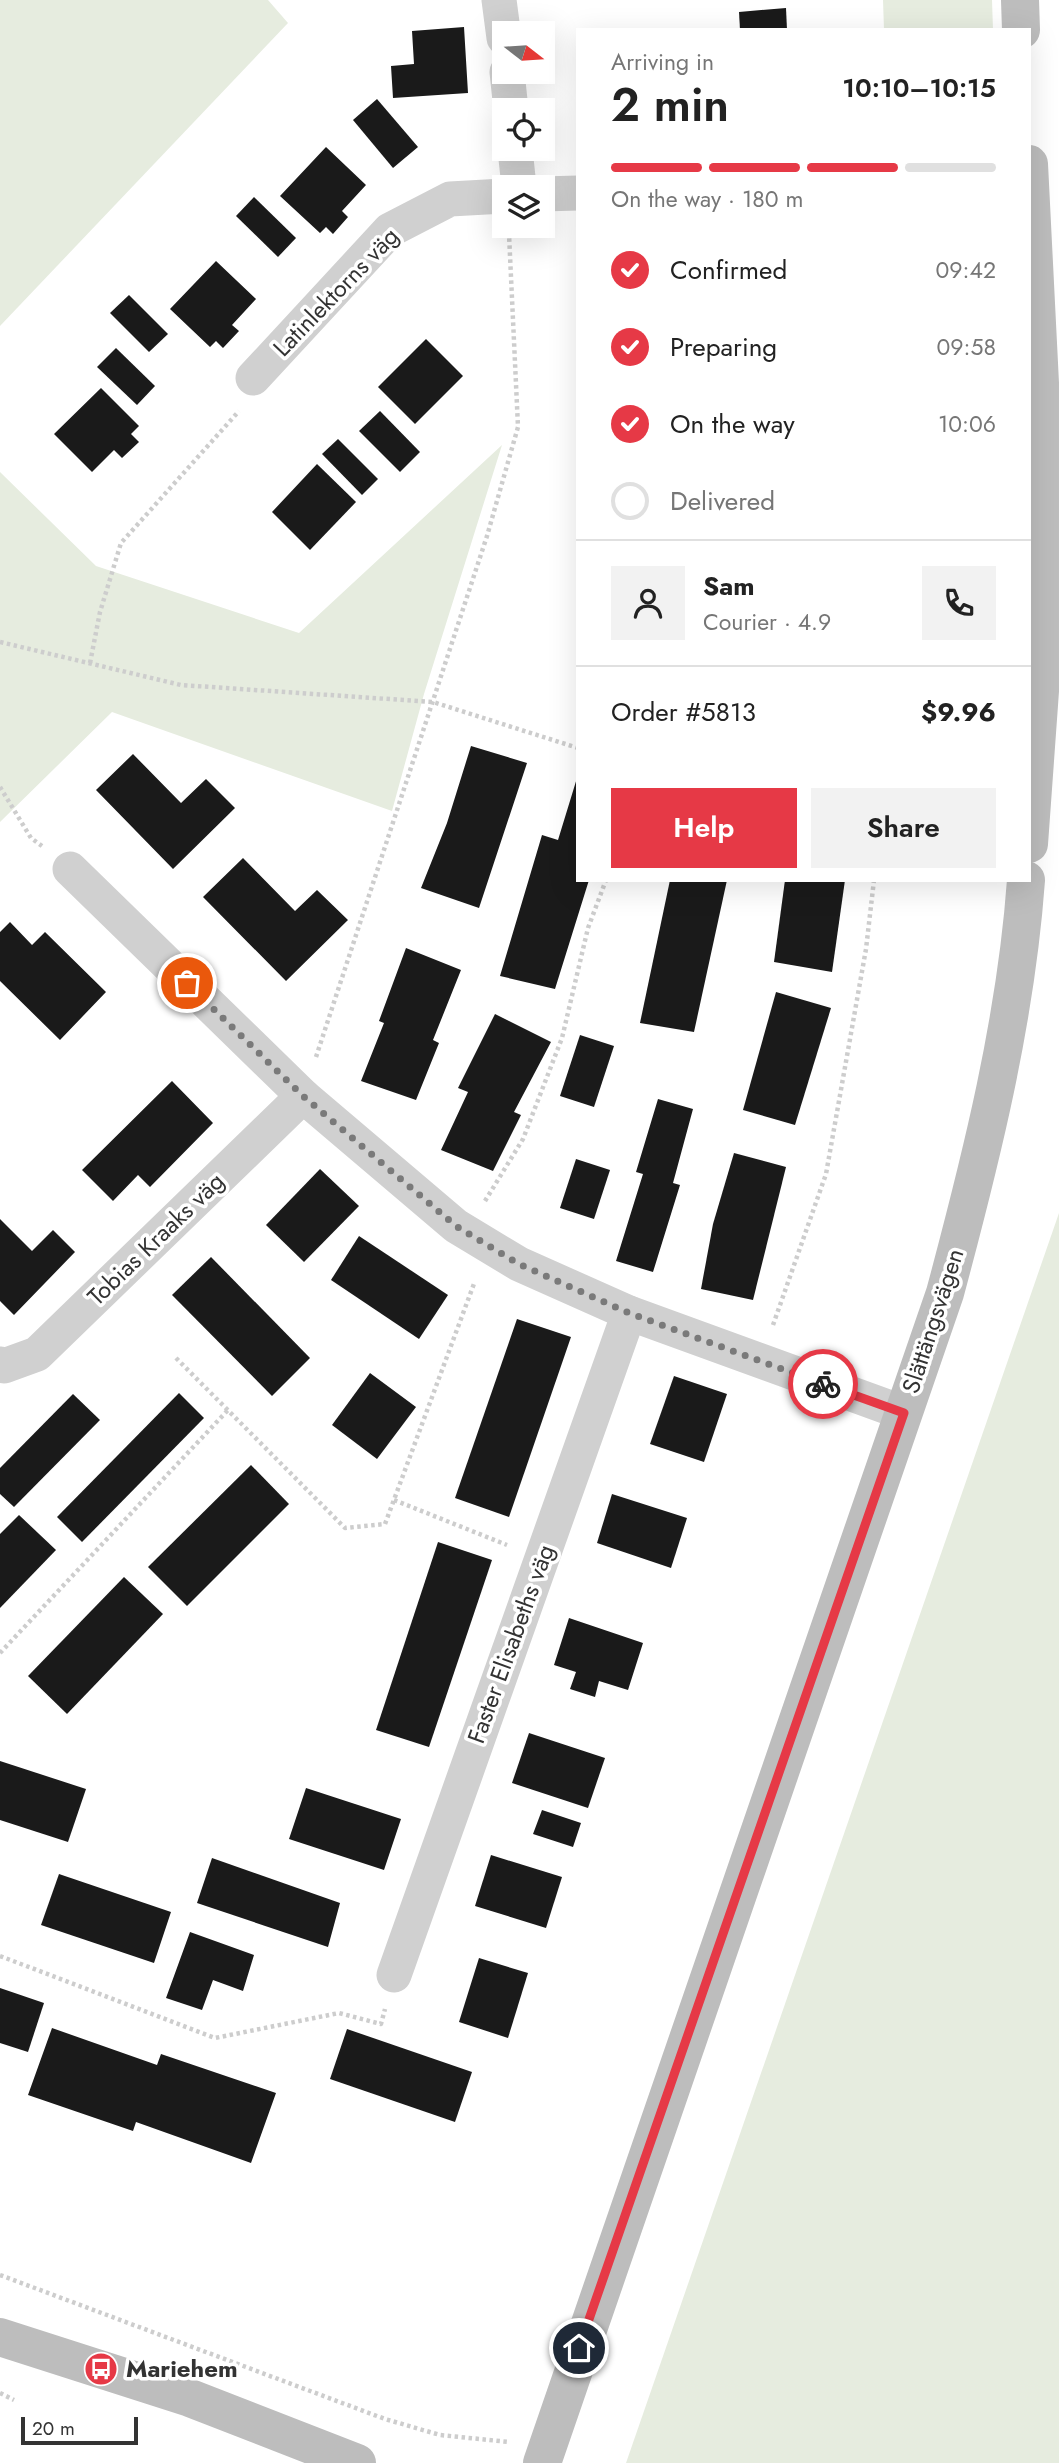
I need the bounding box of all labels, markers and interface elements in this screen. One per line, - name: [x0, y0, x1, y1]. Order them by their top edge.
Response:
- north arrow: [492, 21, 555, 84]
- map controls: [492, 21, 555, 238]
- text: Arriving in: [611, 45, 714, 79]
- text: 10:10–10:15: [842, 69, 996, 107]
- text: 2 min: [611, 72, 729, 138]
- button: locate: [492, 98, 555, 161]
- button: layers: [492, 175, 555, 238]
- text: On the way · 180 m: [611, 182, 803, 216]
- street label: Latinlektorns väg: [265, 219, 407, 364]
- icon: check: [611, 251, 649, 289]
- text: Confirmed: [670, 251, 787, 289]
- text: 09:42: [936, 253, 996, 287]
- icon: check: [611, 328, 649, 366]
- text: Preparing: [670, 328, 777, 366]
- text: 09:58: [937, 330, 996, 364]
- icon: check: [611, 405, 649, 443]
- text: On the way: [670, 405, 795, 443]
- text: 10:06: [938, 407, 996, 441]
- text: Delivered: [670, 482, 775, 520]
- button: person: [611, 566, 685, 640]
- button: phone: [922, 566, 996, 640]
- text: Sam: [703, 567, 755, 605]
- text: Courier · 4.9: [703, 605, 831, 639]
- text: Order #5813: [611, 693, 756, 731]
- text: $9.96: [921, 693, 996, 731]
- button: Help: [611, 788, 797, 868]
- button: Share: [811, 788, 996, 868]
- pin: [157, 953, 217, 1013]
- icon: bag: [168, 964, 206, 1002]
- street label: Tobias Kraaks väg: [79, 1164, 232, 1313]
- street label: Slättängsvägen: [893, 1244, 972, 1398]
- courier: [788, 1349, 858, 1419]
- icon: bike: [804, 1365, 842, 1403]
- street label: Faster Elisabeths väg: [458, 1539, 563, 1748]
- pin: [549, 2318, 609, 2378]
- icon: home: [560, 2329, 598, 2367]
- bus stop icon: Mariehem: [82, 2350, 120, 2388]
- place label: Mariehem: [126, 2351, 238, 2386]
- scale bar: [21, 2414, 138, 2446]
- text: 20 m: [32, 2415, 75, 2442]

